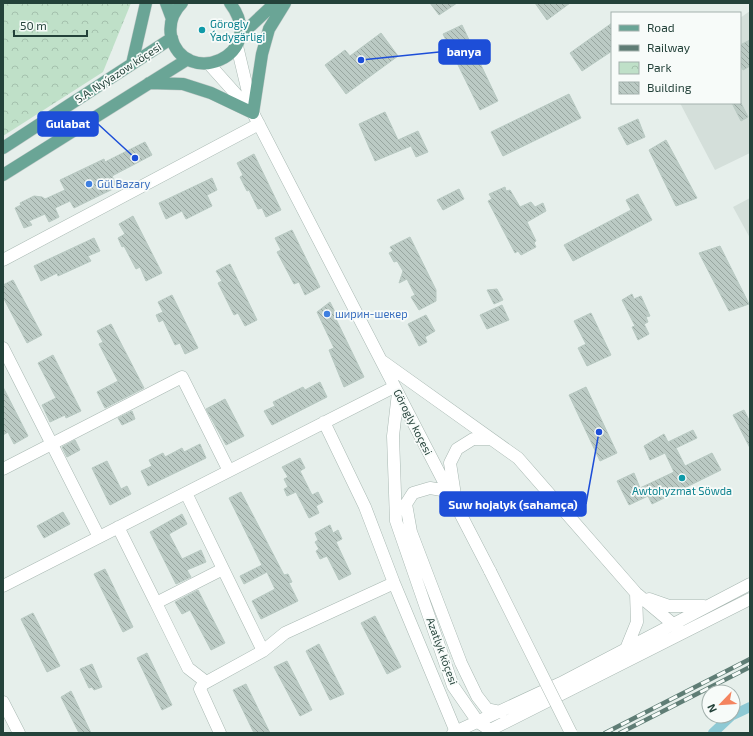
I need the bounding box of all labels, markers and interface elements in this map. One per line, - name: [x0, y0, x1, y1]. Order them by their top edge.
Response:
- scale bar: [14, 12, 87, 38]
- legend: [611, 12, 741, 104]
- place label: Görogly Ýadygärligi: [210, 17, 265, 43]
- text: 50 m: [20, 18, 47, 32]
- text: Road: [647, 20, 675, 34]
- marker: Görogly Ýadygärligi: [197, 25, 207, 35]
- street label: S.A. Nyýazow köçesi: [72, 40, 164, 106]
- callout: banya: [439, 40, 490, 64]
- text: Railway: [647, 40, 691, 54]
- text: banya: [447, 44, 482, 59]
- text: Park: [647, 60, 672, 74]
- text: Building: [647, 80, 692, 94]
- callout: Gulabat: [38, 112, 98, 136]
- text: Gulabat: [46, 116, 90, 130]
- place label: Gül Bazary: [97, 177, 151, 190]
- marker: Gül Bazary: [84, 179, 94, 189]
- place label: ширин-шекер: [335, 307, 408, 320]
- marker: ширин-шекер: [322, 309, 332, 319]
- street label: Görogly koçesi: [390, 387, 436, 457]
- marker: Awtohyzmat Söwda: [677, 473, 687, 483]
- place label: Awtohyzmat Söwda: [632, 484, 732, 497]
- callout: Suw hojalyk (sahamça): [440, 492, 586, 516]
- text: Suw hojalyk (sahamça): [448, 497, 578, 512]
- street label: Azatlyk köçesi: [423, 615, 461, 687]
- north arrow: [701, 684, 741, 724]
- text: N: [704, 702, 719, 715]

